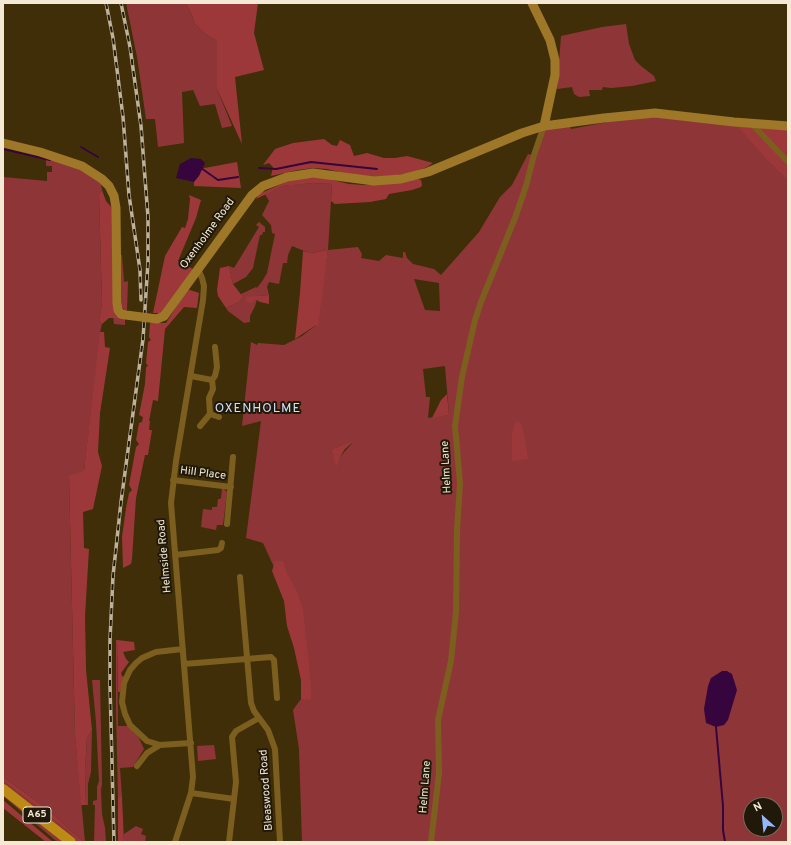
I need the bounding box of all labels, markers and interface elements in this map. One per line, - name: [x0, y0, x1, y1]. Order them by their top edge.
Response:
- street label: Oxenholme Road: [178, 196, 238, 272]
- district label: OXENHOLME: [215, 401, 301, 417]
- street label: Helm Lane: [439, 440, 455, 494]
- street label: Hill Place: [179, 465, 227, 483]
- street label: Helmside Road: [155, 519, 175, 593]
- street label: Bleaswood Road: [258, 749, 276, 831]
- street label: Helm Lane: [418, 760, 434, 814]
- north arrow: [743, 797, 783, 837]
- text: N: [751, 799, 765, 815]
- road number: A65: [23, 807, 51, 823]

